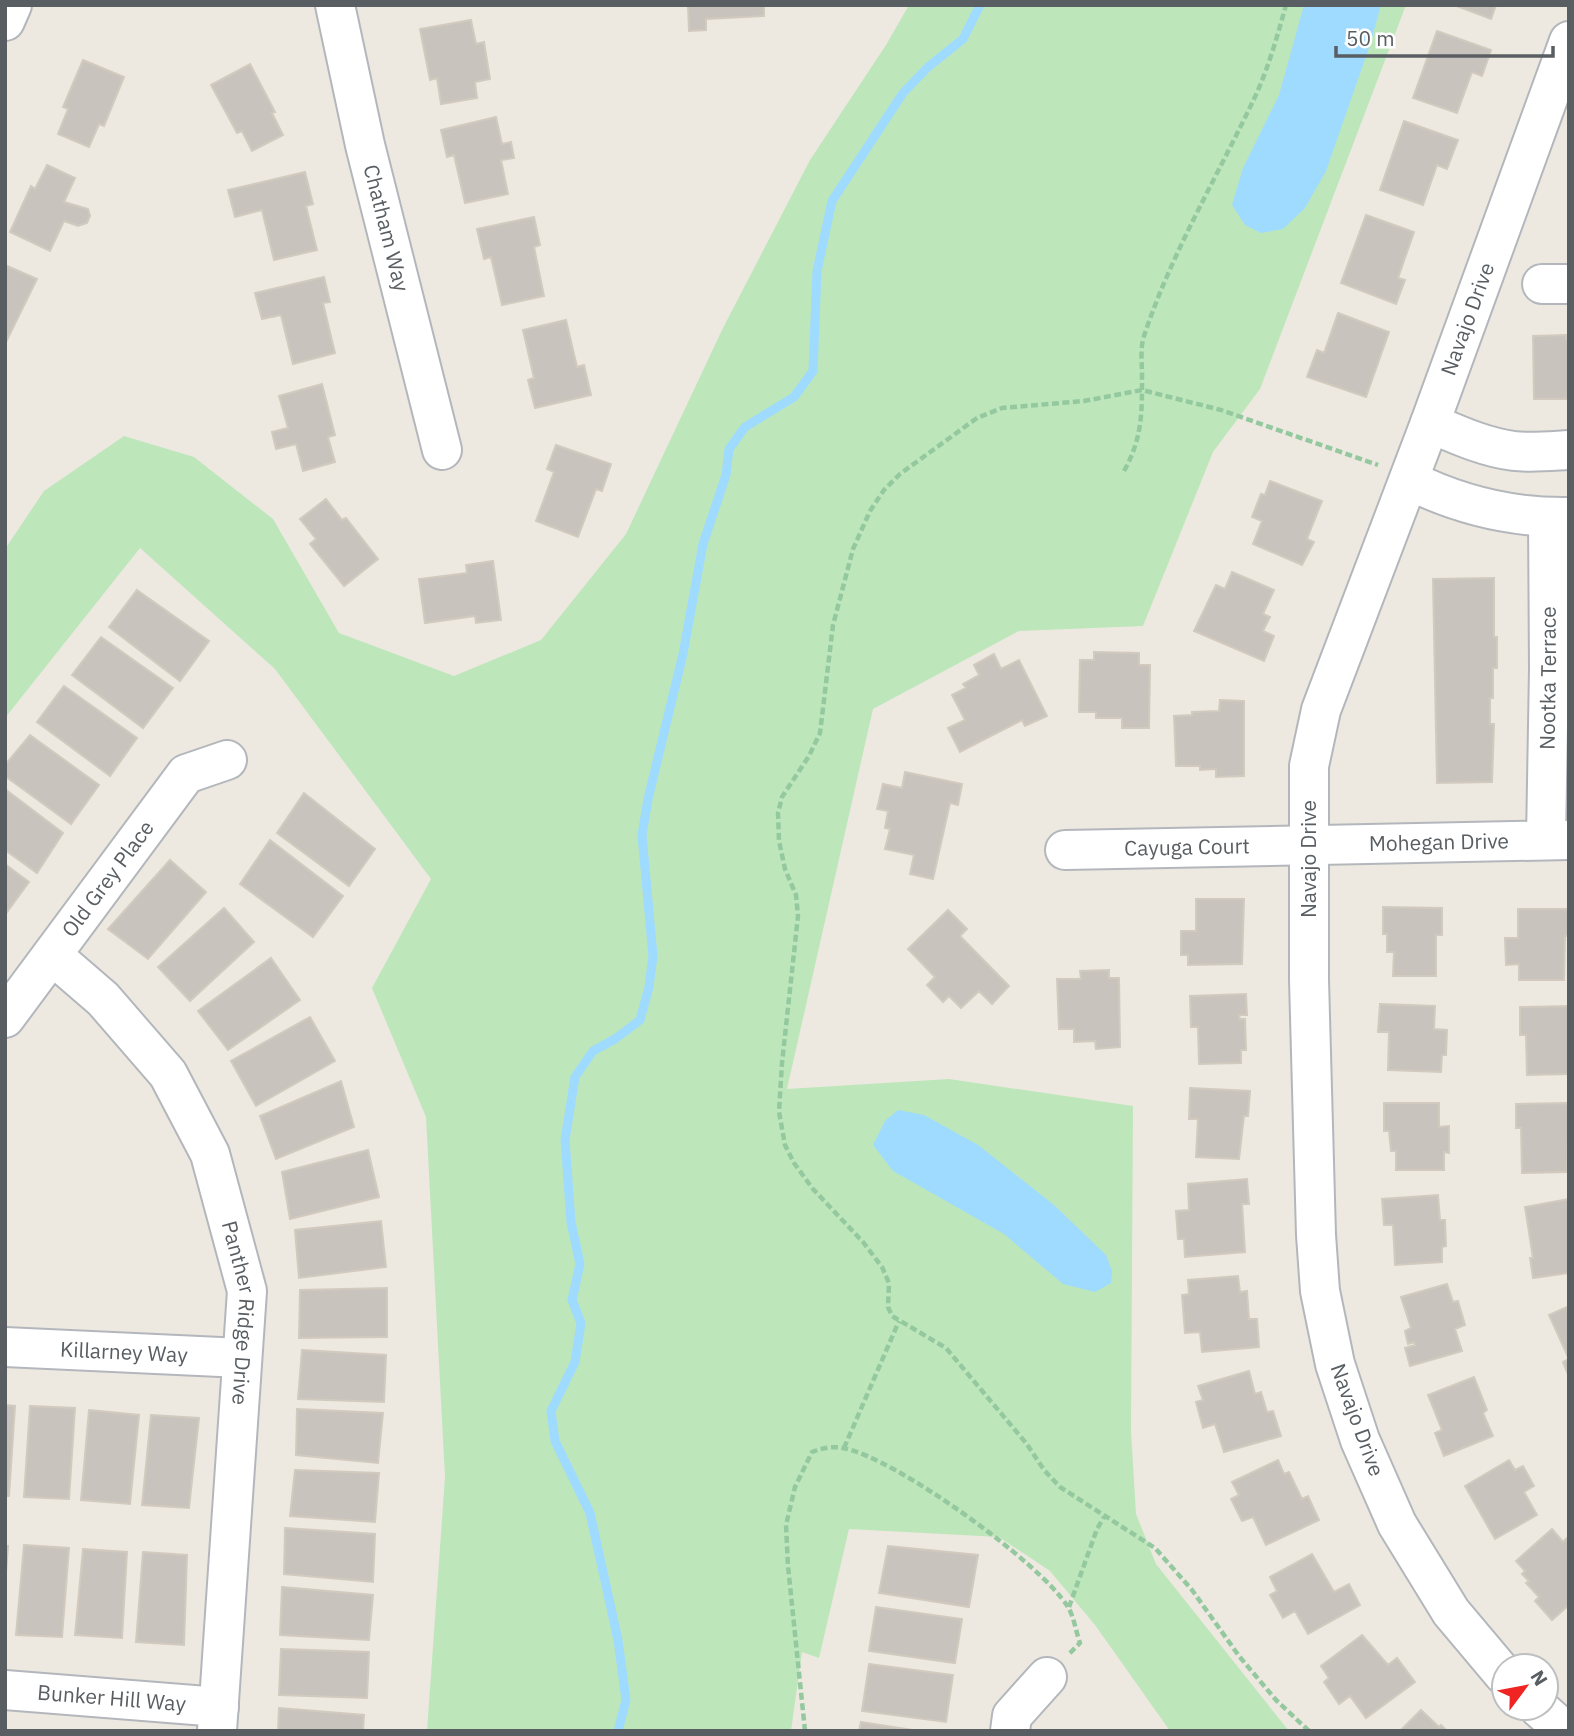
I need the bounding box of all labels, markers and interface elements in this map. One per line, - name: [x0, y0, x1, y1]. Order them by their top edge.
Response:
- scale bar: [1336, 14, 1553, 58]
- text: 50 m: [1346, 24, 1395, 52]
- street label: Chatham Way: [357, 161, 417, 295]
- street label: Navajo Drive: [1434, 258, 1500, 379]
- street label: Nootka Terrace: [1533, 606, 1562, 750]
- street label: Navajo Drive: [1294, 800, 1322, 918]
- street label: Old Grey Place: [55, 815, 160, 942]
- street label: Mohegan Drive: [1369, 826, 1509, 857]
- street label: Cayuga Court: [1124, 831, 1250, 862]
- street label: Panther Ridge Drive: [216, 1218, 262, 1406]
- street label: Killarney Way: [59, 1335, 189, 1368]
- street label: Navajo Drive: [1325, 1359, 1391, 1480]
- north arrow: [1490, 1652, 1560, 1722]
- text: N: [1526, 1666, 1553, 1690]
- street label: Bunker Hill Way: [36, 1678, 188, 1717]

